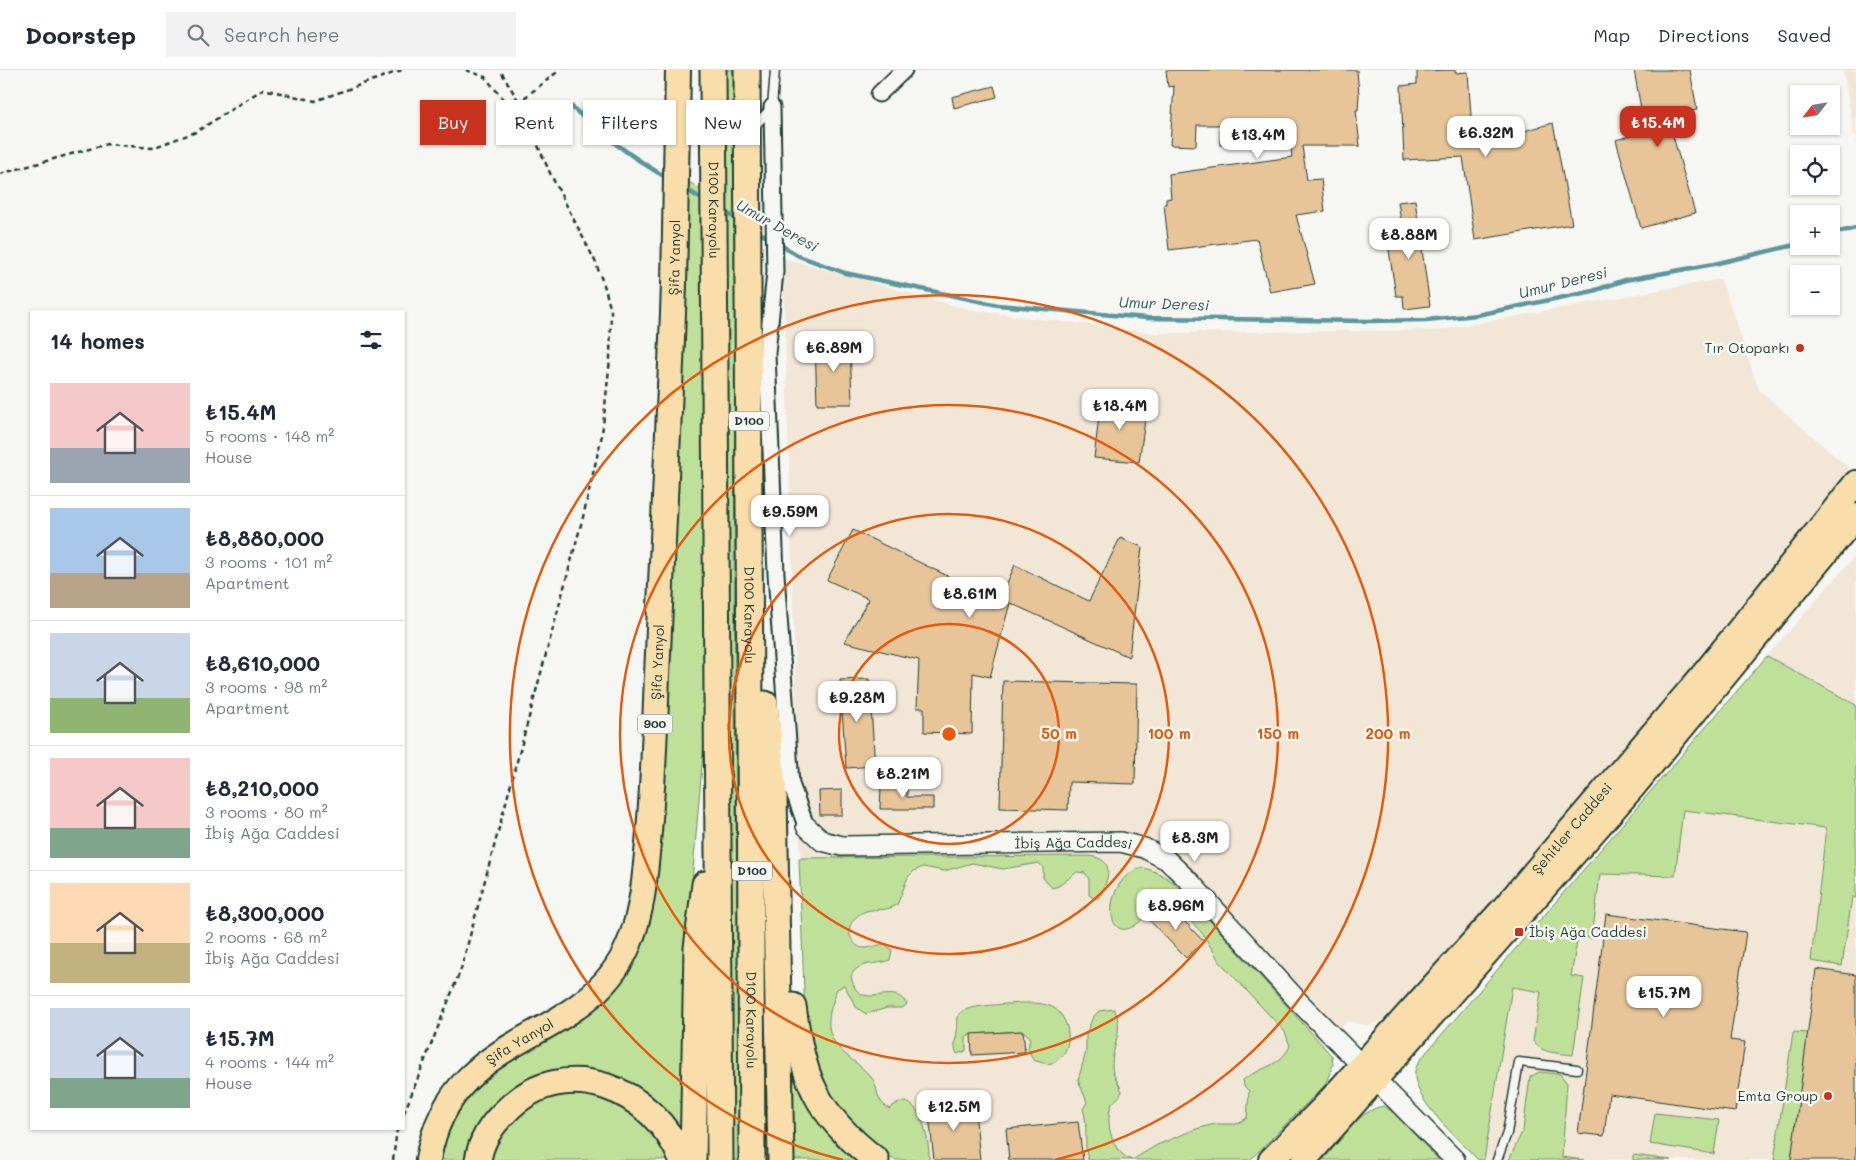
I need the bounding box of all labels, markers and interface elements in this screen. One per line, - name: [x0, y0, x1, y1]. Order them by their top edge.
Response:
- search box: [166, 12, 516, 57]
- text: Doorstep: [25, 19, 136, 50]
- icon: search: [184, 21, 212, 49]
- text: Search here: [224, 22, 340, 47]
- text: Map: [1593, 23, 1630, 47]
- text: Directions: [1658, 23, 1750, 47]
- text: Saved: [1778, 23, 1831, 47]
- north arrow: [1790, 85, 1840, 135]
- map controls: [1790, 85, 1840, 315]
- chip: Buy: [420, 100, 486, 145]
- chip: Rent: [496, 100, 573, 145]
- chip: Filters: [583, 100, 676, 145]
- chip: New: [686, 100, 760, 145]
- pin: ₺15.4M: [1617, 106, 1699, 148]
- text: ₺15.4M: [1631, 111, 1685, 132]
- pin: ₺6.32M: [1445, 116, 1527, 158]
- pin: ₺13.4M: [1217, 118, 1299, 160]
- text: ₺6.32M: [1458, 121, 1514, 142]
- text: ₺13.4M: [1231, 123, 1285, 144]
- button: locate: [1790, 145, 1840, 195]
- street label: D100 Karayolu: [705, 161, 724, 259]
- water label: Umur Deresi: [733, 194, 822, 256]
- button: +: [1790, 205, 1840, 255]
- pin: ₺8.88M: [1368, 218, 1450, 260]
- street label: Şifa Yanyol: [664, 220, 684, 296]
- text: ₺8.88M: [1380, 223, 1438, 244]
- water label: Umur Deresi: [1516, 261, 1610, 303]
- button: −: [1790, 265, 1840, 315]
- water label: Umur Deresi: [1118, 291, 1210, 315]
- icon: filters: [357, 326, 385, 354]
- text: 14 homes: [50, 327, 145, 354]
- pin: ₺6.89M: [793, 330, 875, 373]
- text: ₺6.89M: [805, 336, 863, 357]
- place label: Tır Otoparkı: [1705, 338, 1790, 357]
- marker: Tır Otoparkı: [1794, 342, 1806, 354]
- pin: ₺18.4M: [1079, 388, 1161, 431]
- text: ₺18.4M: [1092, 394, 1148, 415]
- text: ₺15.4M: [205, 398, 276, 425]
- icon: home: [90, 403, 150, 463]
- road number: D100: [729, 412, 769, 431]
- text: 5 rooms · 148 m²: [205, 425, 334, 446]
- text: House: [205, 446, 252, 467]
- pin: ₺9.59M: [749, 494, 831, 537]
- text: ₺9.59M: [762, 500, 818, 521]
- text: ₺8,880,000: [205, 524, 324, 551]
- icon: home: [90, 528, 150, 588]
- text: 3 rooms · 101 m²: [205, 551, 332, 572]
- street label: D100 Karayolu: [740, 566, 760, 664]
- text: Apartment: [205, 572, 290, 593]
- pin: ₺8.61M: [929, 576, 1011, 619]
- text: ₺8.61M: [943, 582, 997, 603]
- street label: Şifa Yanyol: [646, 624, 668, 700]
- text: ₺8,610,000: [205, 649, 320, 676]
- icon: home: [90, 653, 150, 713]
- text: 3 rooms · 98 m²: [205, 676, 327, 697]
- pin: ₺9.28M: [816, 680, 898, 723]
- text: ₺9.28M: [829, 686, 885, 707]
- text: Apartment: [205, 697, 290, 718]
- road number: 900: [638, 714, 672, 734]
- text: 50 m: [1041, 723, 1077, 743]
- text: 100 m: [1147, 723, 1191, 743]
- text: 150 m: [1257, 723, 1299, 743]
- text: 200 m: [1366, 723, 1411, 743]
- centre of rings: [940, 725, 958, 743]
- pin: ₺8.21M: [862, 756, 944, 799]
- text: ₺8.21M: [876, 762, 930, 783]
- text: ₺8,210,000: [205, 774, 319, 801]
- icon: home: [90, 778, 150, 838]
- street label: Şehitler Caddesi: [1527, 778, 1616, 878]
- text: 3 rooms · 80 m²: [205, 801, 328, 822]
- pin: ₺8.3M: [1160, 820, 1230, 863]
- text: İbiş Ağa Caddesi: [205, 822, 340, 843]
- text: ₺8.3M: [1171, 826, 1219, 847]
- street label: İbiş Ağa Caddesi: [1014, 832, 1135, 854]
- road number: D100: [732, 861, 772, 880]
- pin: ₺8.96M: [1135, 888, 1217, 931]
- text: ₺8.96M: [1147, 894, 1205, 915]
- text: ₺8,300,000: [205, 899, 324, 926]
- icon: home: [90, 903, 150, 963]
- place label: İbiş Ağa Caddesi: [1529, 922, 1647, 941]
- text: 2 rooms · 68 m²: [205, 926, 327, 947]
- marker: İbiş Ağa Caddesi: [1513, 926, 1525, 938]
- text: İbiş Ağa Caddesi: [205, 947, 340, 968]
- street label: D100 Karayolu: [742, 971, 762, 1069]
- pin: ₺15.7M: [1623, 976, 1705, 1018]
- text: ₺15.7M: [1637, 981, 1691, 1002]
- street label: Şifa Yanyol: [482, 1014, 557, 1069]
- text: ₺15.7M: [205, 1024, 275, 1051]
- icon: home: [90, 1028, 150, 1088]
- text: 4 rooms · 144 m²: [205, 1051, 334, 1072]
- text: House: [205, 1072, 252, 1093]
- place label: Emta Group: [1737, 1086, 1818, 1105]
- pin: ₺12.5M: [913, 1090, 995, 1132]
- marker: Emta Group: [1822, 1090, 1834, 1102]
- text: ₺12.5M: [927, 1095, 981, 1116]

